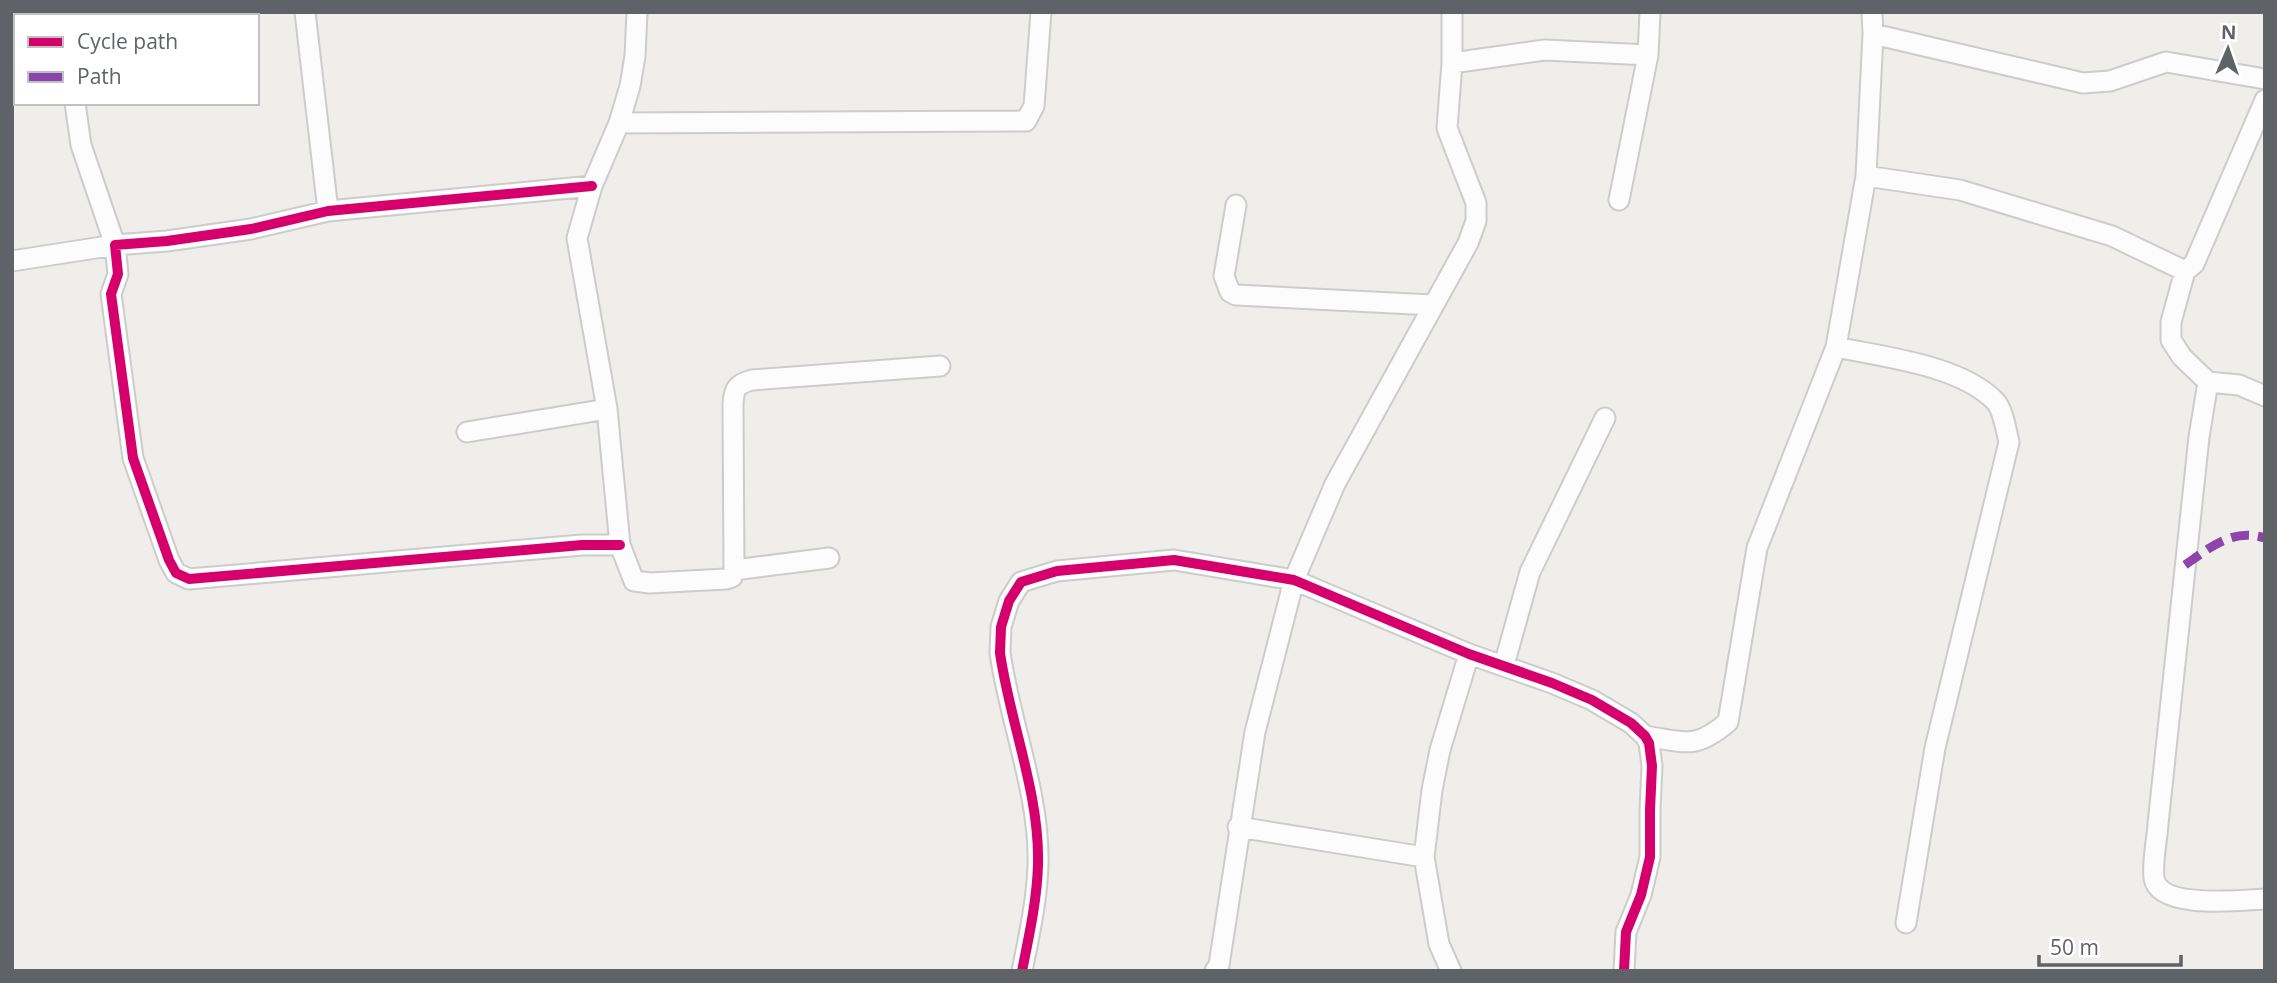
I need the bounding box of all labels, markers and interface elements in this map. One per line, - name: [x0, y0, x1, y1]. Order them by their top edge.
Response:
- legend: [14, 14, 259, 105]
- north arrow: [2193, 14, 2263, 84]
- text: N: [2220, 19, 2237, 45]
- text: Cycle path: [77, 27, 178, 55]
- text: Path: [77, 62, 122, 90]
- scale bar: [2039, 923, 2181, 967]
- text: 50 m: [2050, 933, 2099, 961]

